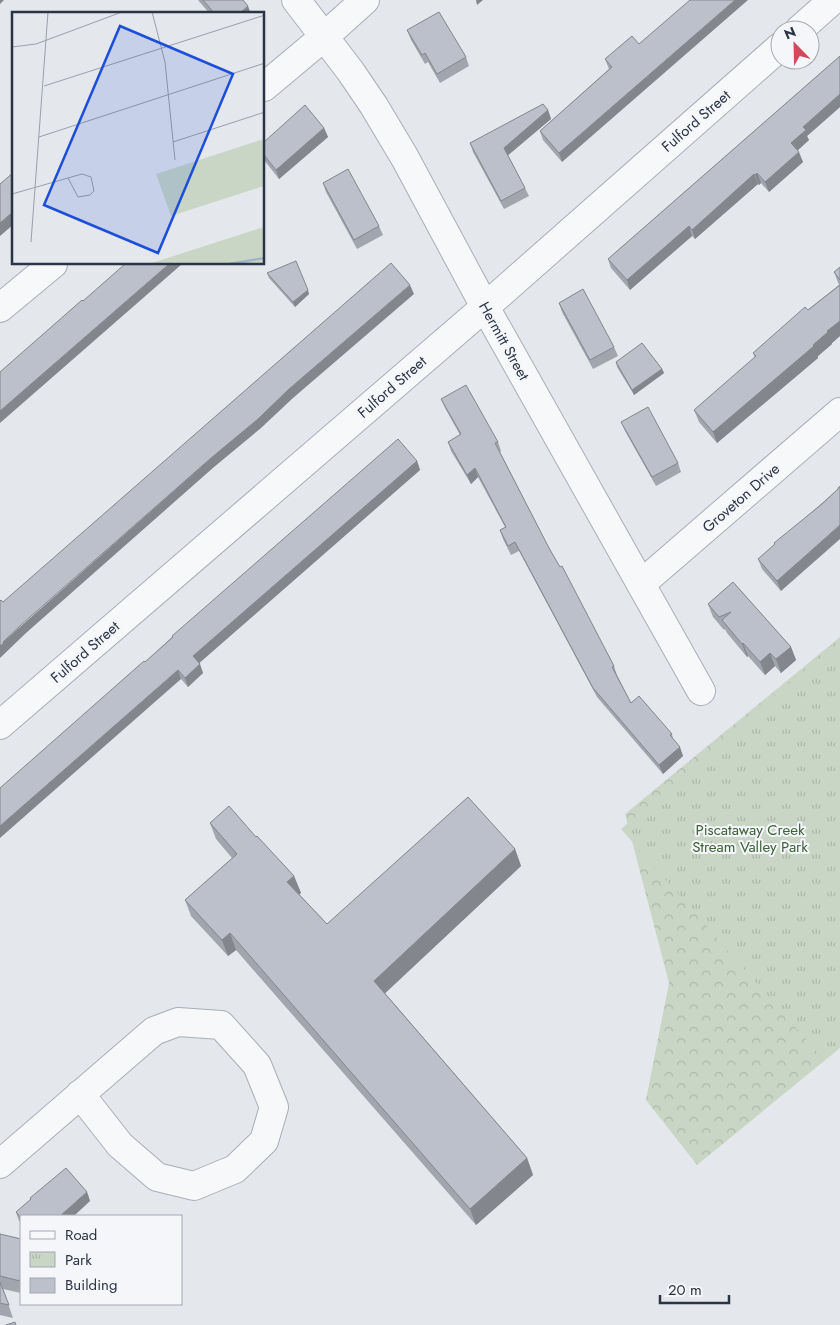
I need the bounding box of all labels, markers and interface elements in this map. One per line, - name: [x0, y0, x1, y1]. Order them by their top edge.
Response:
- inset map: [12, 12, 265, 265]
- north arrow: [770, 20, 820, 70]
- text: N: [781, 22, 799, 44]
- street label: Fulford Street: [657, 85, 736, 157]
- street label: Hermitt Street: [473, 298, 535, 385]
- street label: Fulford Street: [353, 351, 432, 423]
- street label: Groveton Drive: [698, 458, 785, 538]
- street label: Fulford Street: [46, 616, 125, 688]
- park label: Piscataway Creek Stream Valley Park: [692, 819, 808, 858]
- legend: [20, 1215, 182, 1305]
- text: Road: [65, 1224, 97, 1246]
- text: Park: [65, 1249, 92, 1271]
- scale bar: [660, 1272, 729, 1304]
- text: Building: [65, 1274, 117, 1296]
- text: 20 m: [668, 1279, 702, 1301]

